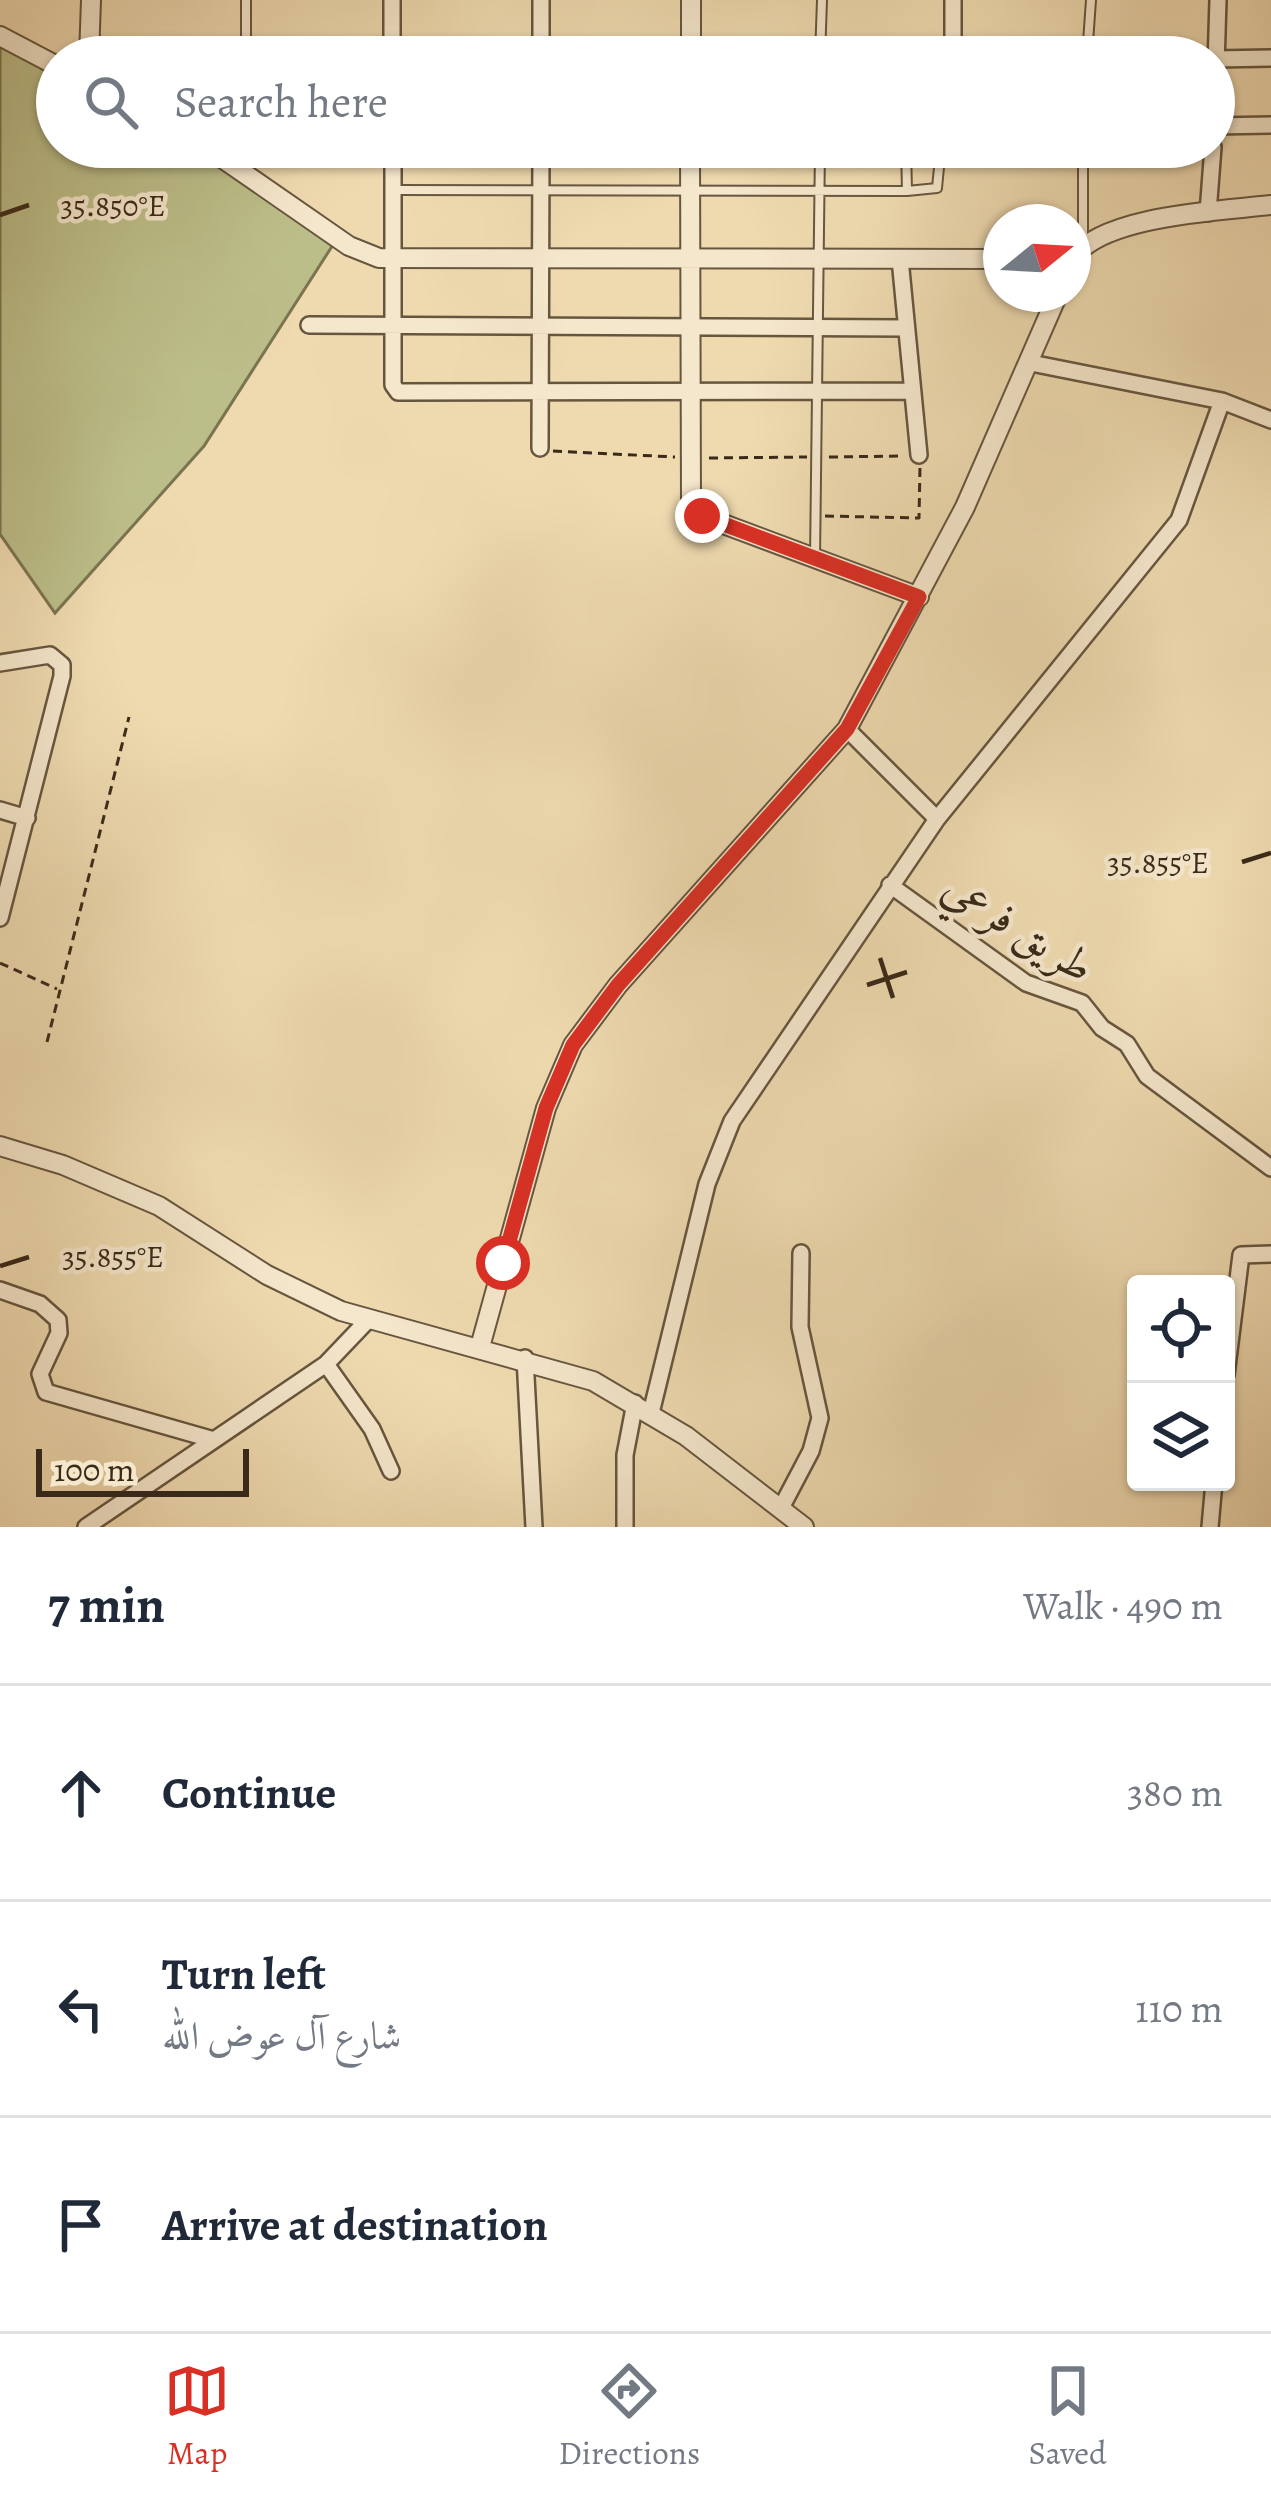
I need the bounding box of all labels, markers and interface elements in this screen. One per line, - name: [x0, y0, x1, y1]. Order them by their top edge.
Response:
- search box: [36, 36, 1235, 168]
- icon: search: [78, 69, 144, 135]
- text: Search here: [174, 71, 388, 133]
- text: 35.850°E: [61, 186, 165, 226]
- north arrow: [983, 204, 1091, 312]
- route end: [675, 489, 729, 543]
- text: 35.855°E: [1107, 843, 1209, 883]
- street label: طريق فرعي: [928, 856, 1106, 1002]
- route start: [476, 1236, 530, 1290]
- text: 35.855°E: [62, 1237, 164, 1277]
- map controls: [1127, 1275, 1235, 1491]
- button: locate: [1127, 1275, 1235, 1383]
- button: layers: [1127, 1383, 1235, 1491]
- scale bar: [36, 1443, 249, 1496]
- text: 100 m: [54, 1447, 134, 1492]
- text: 7 min: [48, 1570, 165, 1640]
- text: Walk · 490 m: [1023, 1579, 1223, 1632]
- icon: ahead: [48, 1760, 114, 1826]
- text: Continue: [162, 1762, 336, 1824]
- text: 380 m: [1127, 1766, 1223, 1819]
- text: Turn left: [162, 1943, 326, 2005]
- icon: left: [48, 1976, 114, 2042]
- text: 110 m: [1135, 1982, 1223, 2035]
- text: شارع آل عوض الله: [162, 2009, 401, 2062]
- icon: arrive: [48, 2192, 114, 2258]
- text: Arrive at destination: [162, 2194, 548, 2256]
- tab: Map: [164, 2358, 230, 2475]
- tab: Directions: [559, 2358, 700, 2475]
- tab: Saved: [1029, 2358, 1107, 2475]

